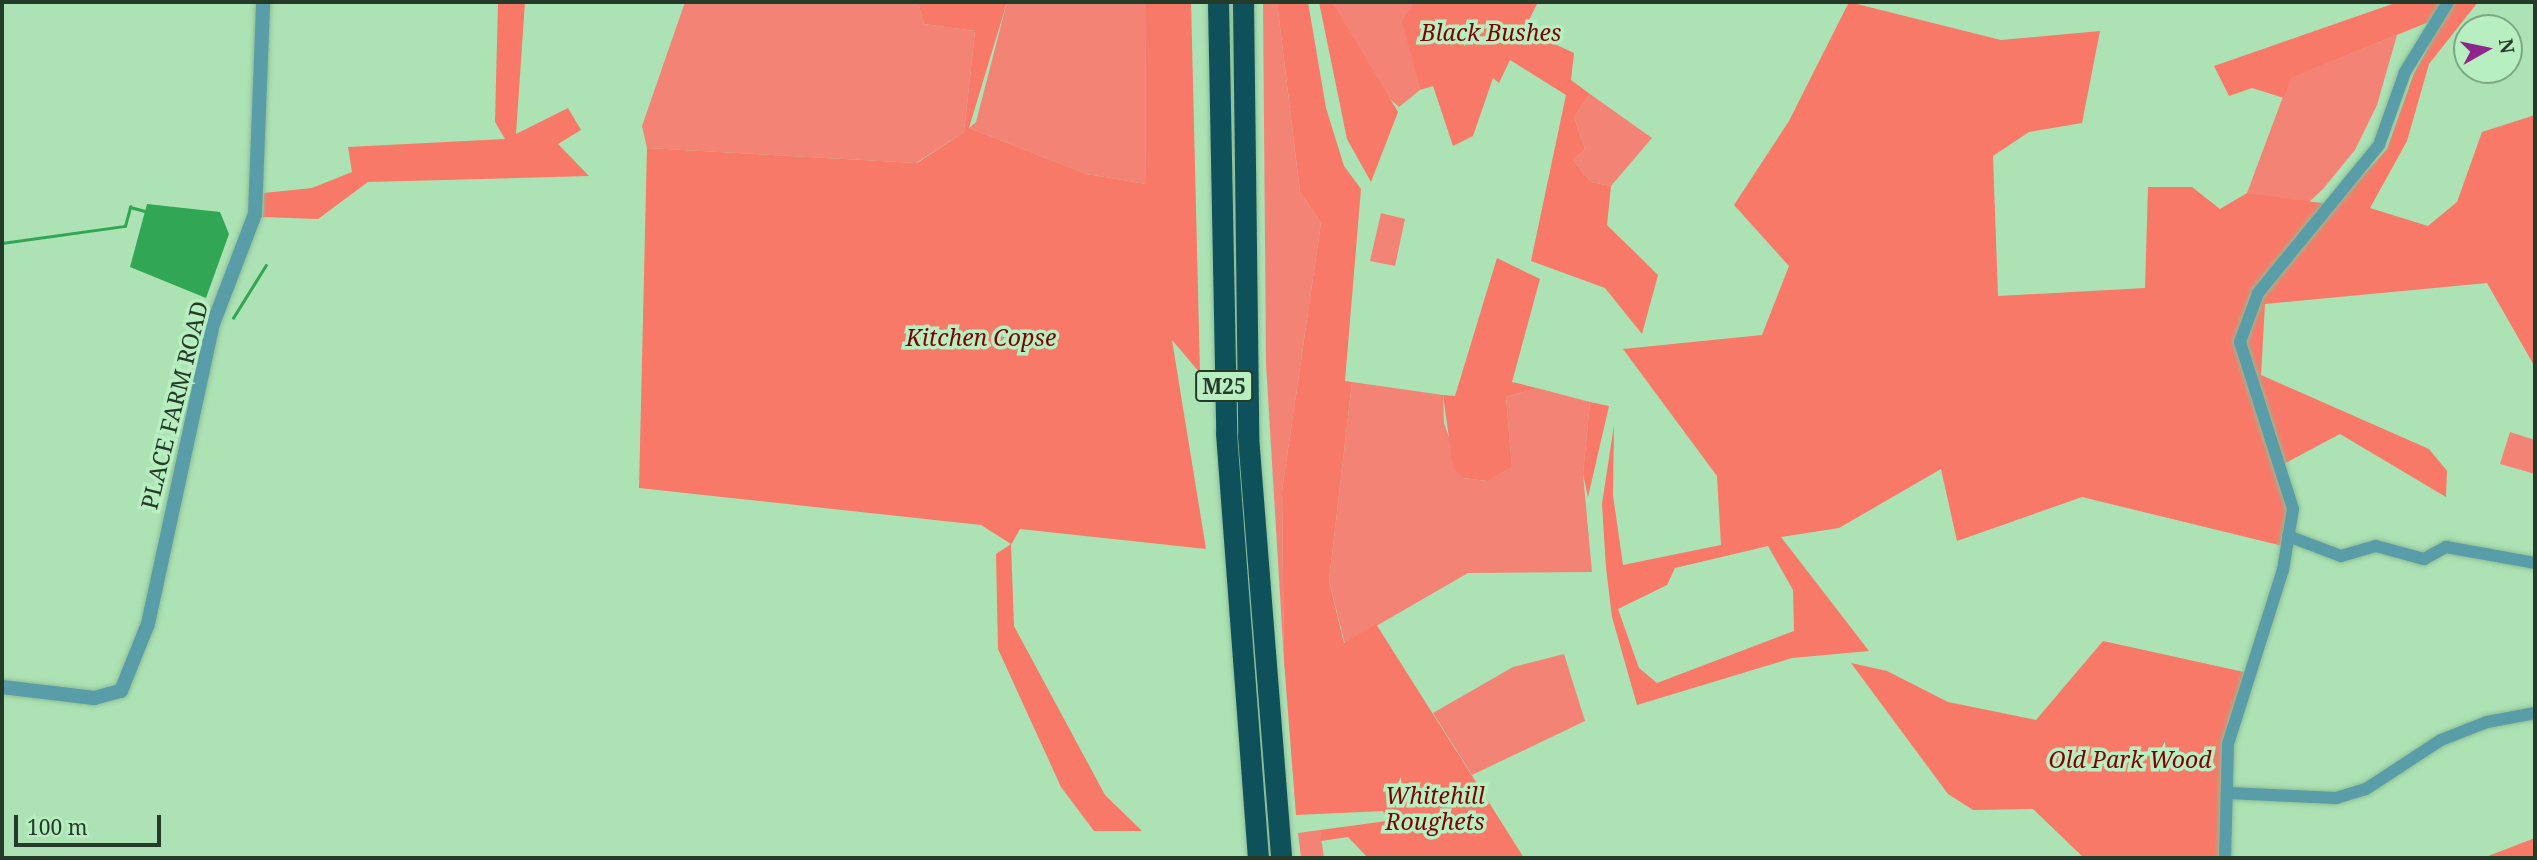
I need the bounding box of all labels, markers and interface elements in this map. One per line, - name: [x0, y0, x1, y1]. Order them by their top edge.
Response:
- north arrow: [2453, 14, 2523, 84]
- park label: Black Bushes: [1421, 18, 1561, 46]
- text: N: [2493, 37, 2521, 55]
- street label: PLACE FARM ROAD: [135, 298, 213, 512]
- park label: Kitchen Copse: [906, 323, 1056, 351]
- road number: M25: [1194, 368, 1254, 404]
- park label: Old Park Wood: [2048, 745, 2212, 773]
- park label: Whitehill Roughets: [1385, 781, 1485, 835]
- scale bar: [18, 800, 164, 844]
- text: 100 m: [27, 813, 88, 841]

